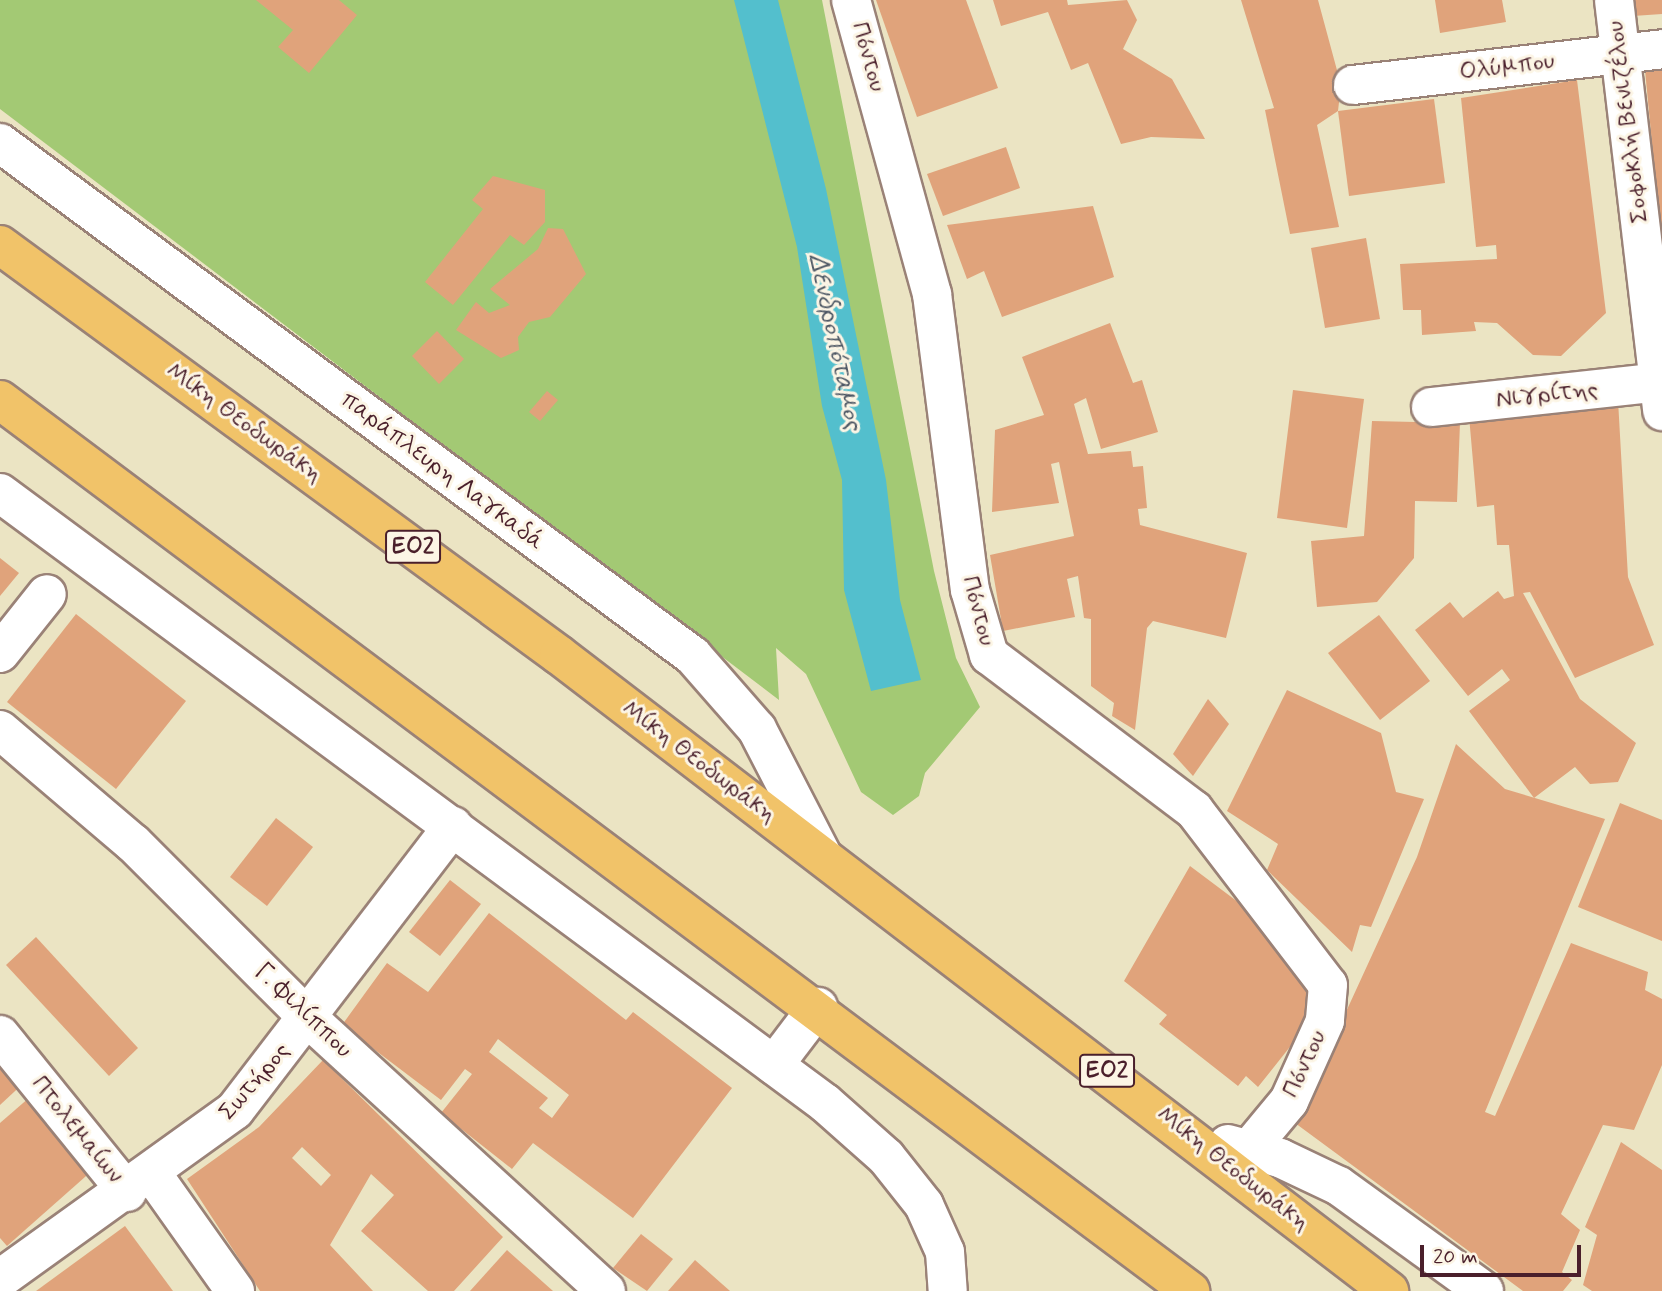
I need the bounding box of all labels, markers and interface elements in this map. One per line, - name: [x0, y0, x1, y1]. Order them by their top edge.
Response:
- street label: Πόντου: [844, 19, 892, 95]
- street label: Σοφοκλή Βενιζέλου: [1601, 19, 1655, 225]
- street label: Ολύμπου: [1458, 47, 1556, 87]
- water label: Δενδροπόταμος: [800, 251, 868, 433]
- street label: Μίκη Θεοδωράκη: [160, 357, 328, 489]
- street label: Νιγρίτης: [1495, 375, 1599, 415]
- street label: παράπλευρη Λαγκαδά: [335, 385, 549, 557]
- road number: ΕΟ2: [385, 527, 441, 566]
- street label: Πόντου: [955, 573, 1001, 649]
- street label: Μίκη Θεοδωράκη: [616, 694, 782, 830]
- street label: Γ. Φιλίππου: [248, 958, 358, 1064]
- street label: Πόντου: [1277, 1026, 1333, 1102]
- street label: Σωτήρος: [213, 1037, 297, 1127]
- road number: ΕΟ2: [1079, 1052, 1135, 1090]
- street label: Πτολεμαίων: [25, 1070, 129, 1190]
- street label: Μίκη Θεοδωράκη: [1151, 1100, 1315, 1238]
- scale bar: [1424, 1232, 1585, 1276]
- text: 20 m: [1433, 1243, 1478, 1271]

